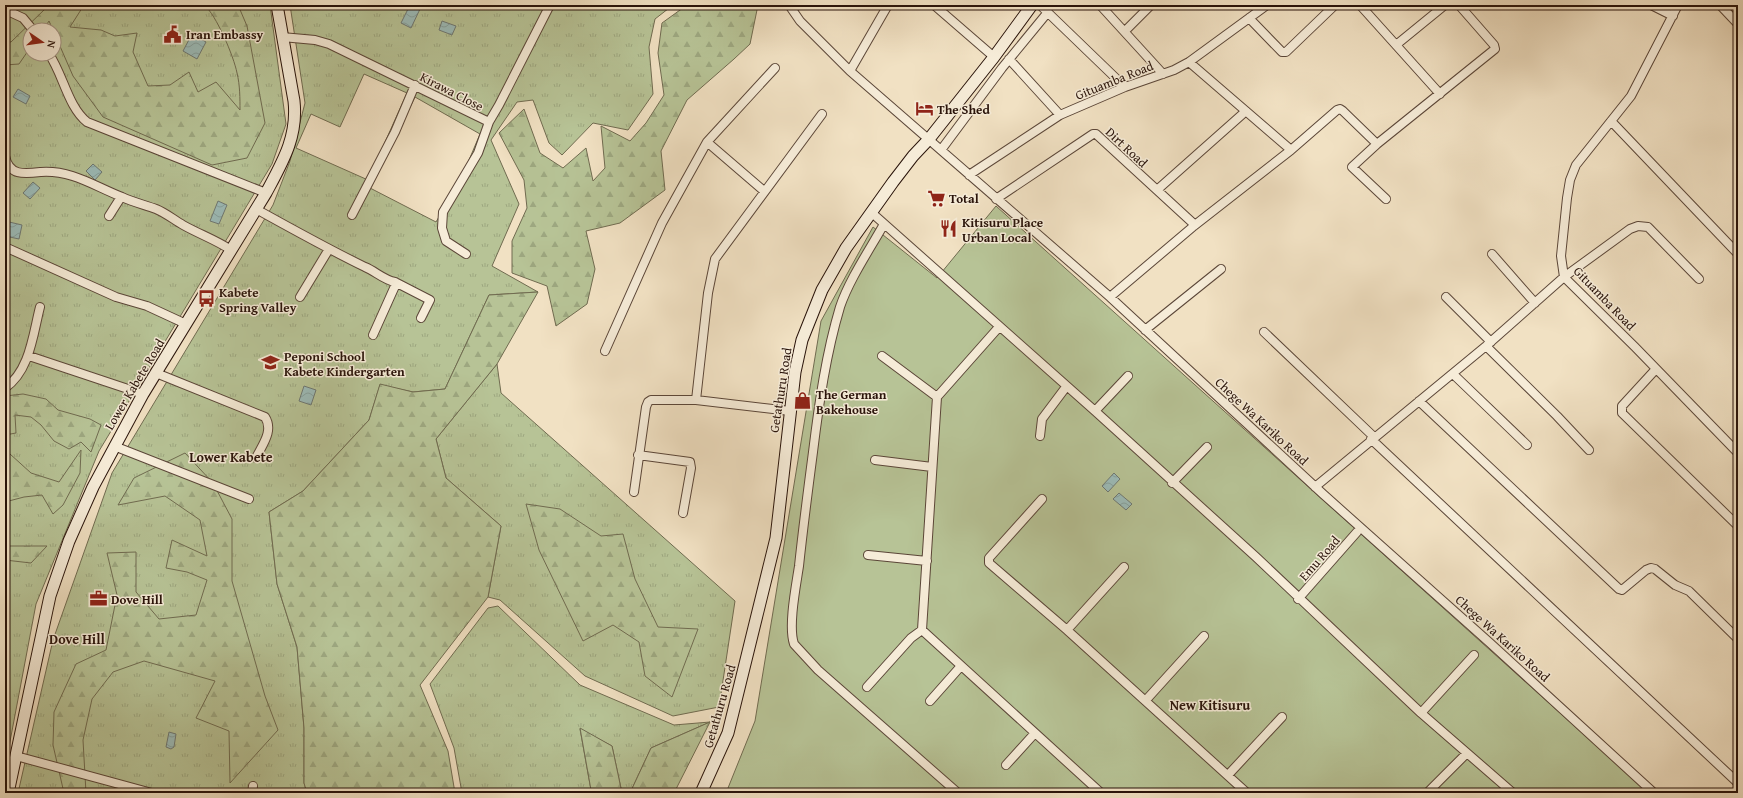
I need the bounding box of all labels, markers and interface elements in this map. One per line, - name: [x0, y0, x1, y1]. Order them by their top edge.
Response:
- north arrow: [22, 22, 62, 62]
- public building icon: Iran Embassy: [163, 24, 183, 44]
- place label: Iran Embassy: [186, 25, 263, 44]
- text: N: [43, 39, 60, 50]
- street label: Gituamba Road: [1072, 56, 1156, 105]
- street label: Kirawa Close: [417, 67, 487, 116]
- hotel icon: The Shed: [914, 99, 934, 119]
- place label: The Shed: [937, 100, 990, 119]
- street label: Dirt Road: [1101, 123, 1152, 172]
- supermarket icon: Total: [926, 188, 946, 208]
- place label: Total: [949, 189, 979, 208]
- place label: Kitisuru Place Urban Local: [962, 213, 1043, 247]
- restaurant icon: Kitisuru Place Urban Local: [939, 219, 959, 239]
- street label: Gituamba Road: [1569, 262, 1640, 335]
- place label: Kabete Spring Valley: [219, 283, 297, 317]
- bus stop icon: Kabete Spring Valley: [196, 289, 216, 309]
- street label: Lower Kabete Road: [100, 335, 169, 434]
- street label: Getathuru Road: [764, 346, 797, 434]
- place label: Peponi School Kabete Kindergarten: [284, 347, 405, 381]
- school or university icon: Peponi School Kabete Kindergarten: [261, 353, 281, 373]
- street label: Chege Wa Kariko Road: [1211, 373, 1313, 470]
- place label: The German Bakehouse: [816, 385, 887, 419]
- shop icon: The German Bakehouse: [793, 391, 813, 411]
- district label: Lower Kabete: [189, 447, 273, 467]
- street label: Emu Road: [1294, 532, 1344, 585]
- office icon: Dove Hill: [88, 589, 108, 609]
- place label: Dove Hill: [111, 590, 163, 609]
- street label: Chege Wa Kariko Road: [1451, 591, 1554, 686]
- district label: Dove Hill: [49, 629, 106, 649]
- street label: Getathuru Road: [699, 662, 740, 750]
- district label: New Kitisuru: [1170, 695, 1250, 715]

